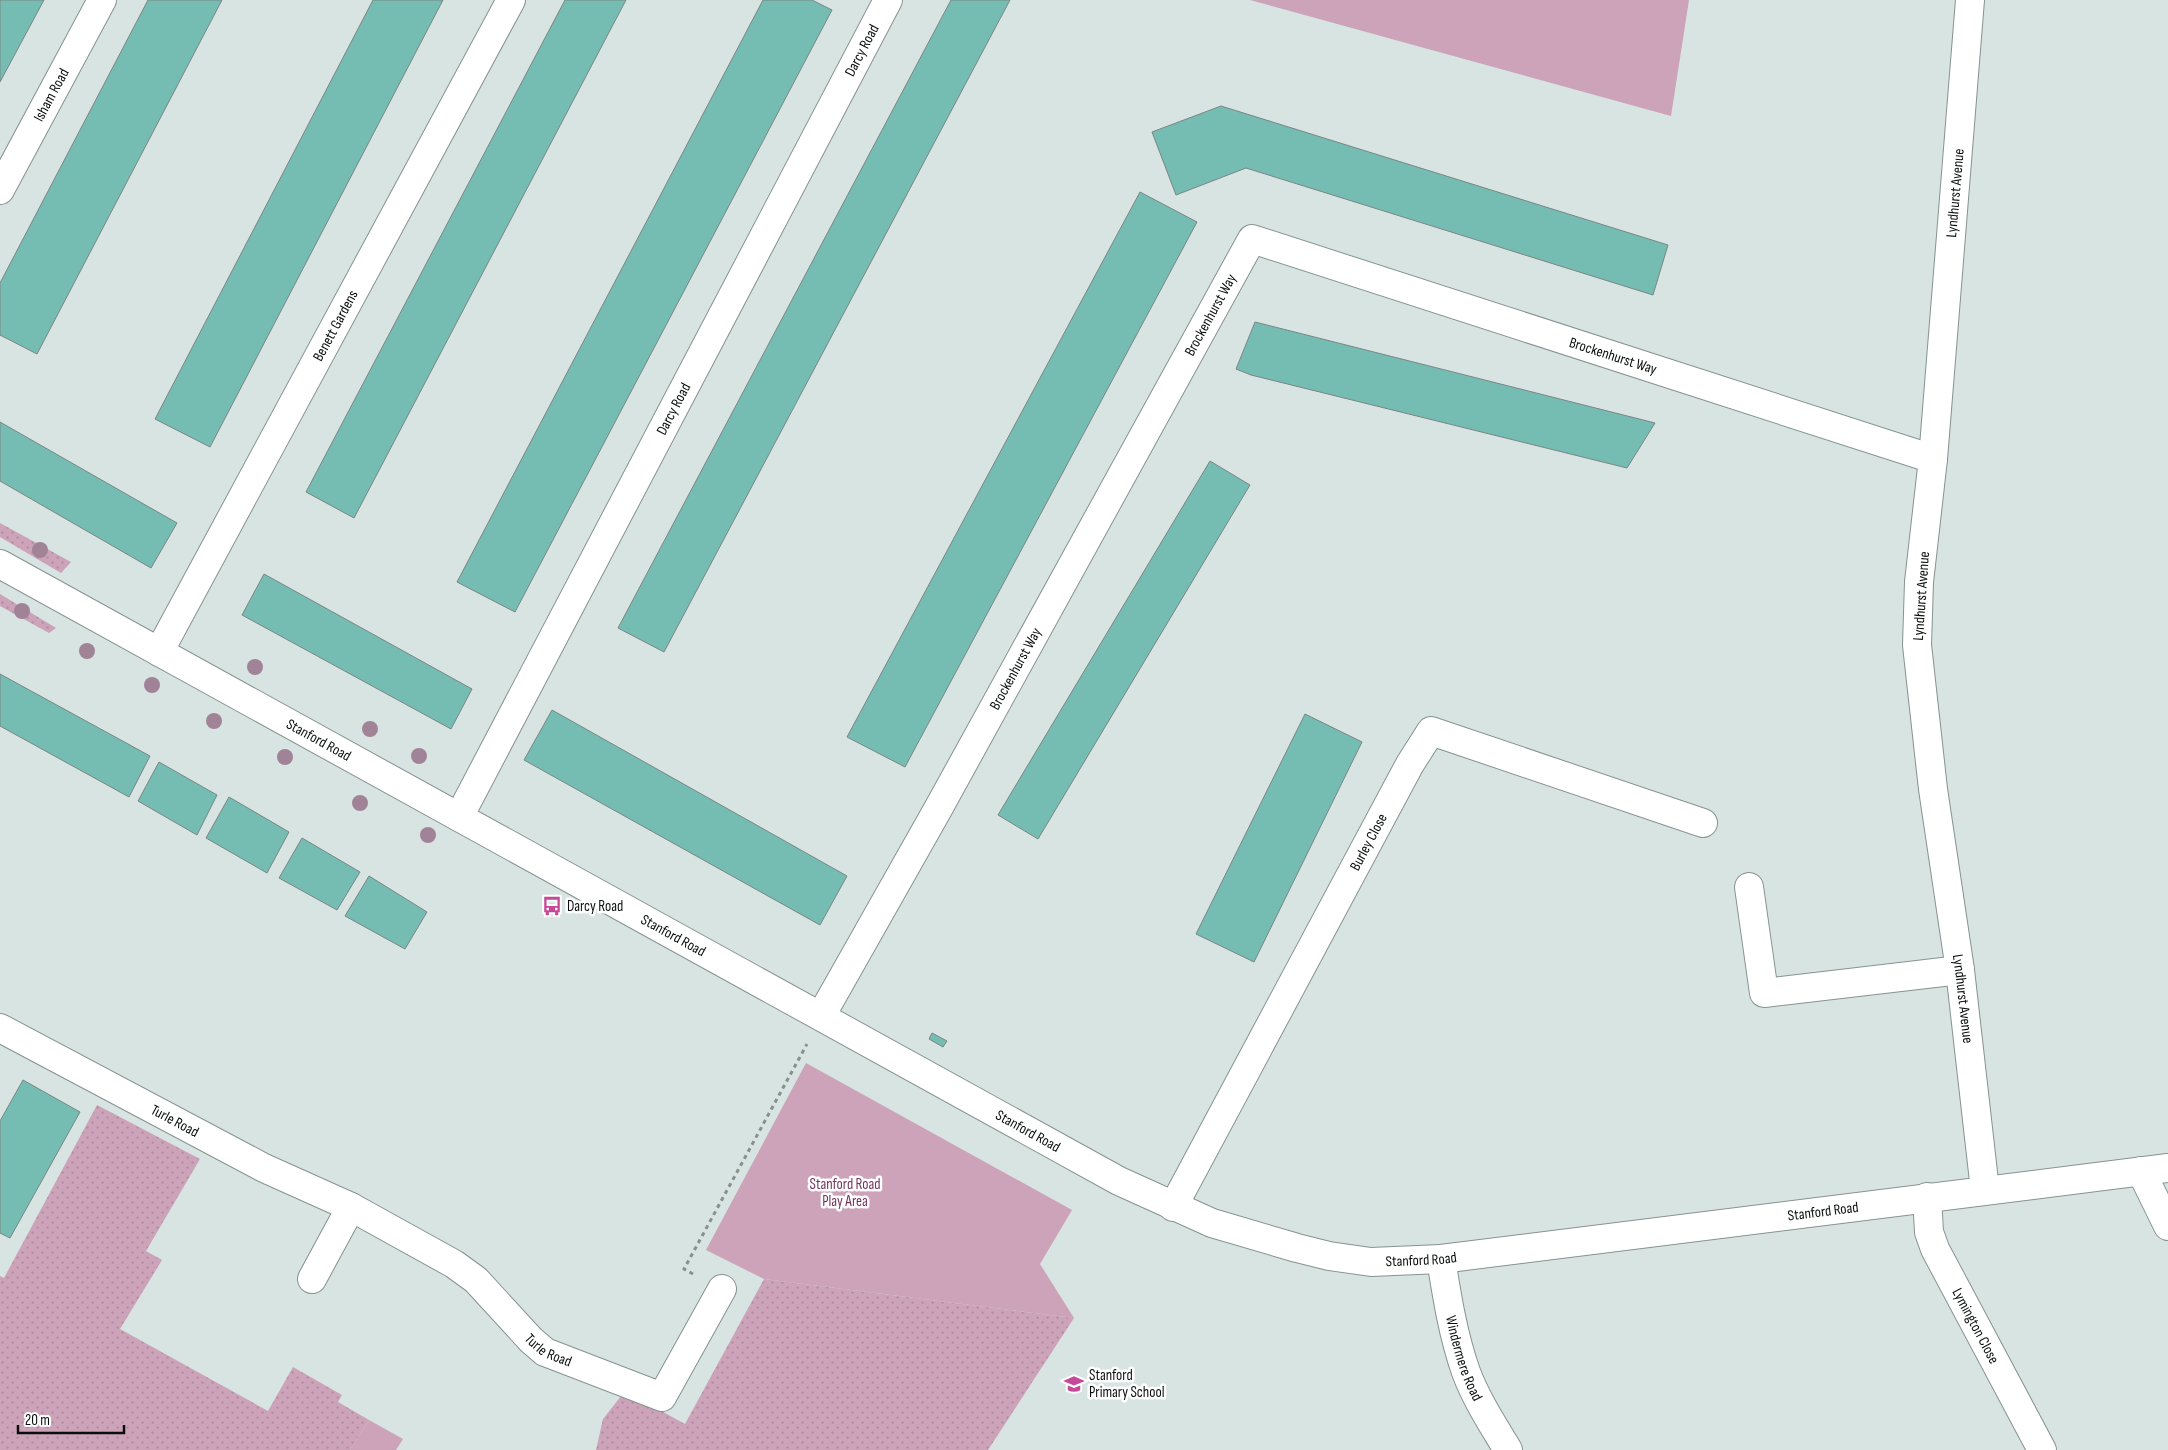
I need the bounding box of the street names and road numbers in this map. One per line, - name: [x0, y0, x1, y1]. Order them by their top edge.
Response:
- street label: Darcy Road: [841, 21, 884, 80]
- street label: Isham Road: [30, 65, 74, 125]
- street label: Lyndhurst Avenue: [1942, 148, 1969, 238]
- street label: Brockenhurst Way: [1180, 270, 1241, 359]
- street label: Benett Gardens: [309, 287, 363, 365]
- street label: Brockenhurst Way: [1567, 333, 1659, 379]
- street label: Darcy Road: [652, 380, 695, 438]
- street label: Lyndhurst Avenue: [1909, 551, 1934, 641]
- street label: Brockenhurst Way: [985, 624, 1046, 713]
- street label: Stanford Road: [283, 715, 354, 766]
- street label: Burley Close: [1346, 810, 1392, 874]
- street label: Stanford Road: [637, 910, 709, 961]
- street label: Lyndhurst Avenue: [1948, 953, 1977, 1044]
- street label: Turle Road: [147, 1101, 202, 1142]
- street label: Stanford Road: [992, 1106, 1064, 1157]
- street label: Stanford Road: [1787, 1198, 1860, 1226]
- street label: Stanford Road: [1385, 1248, 1458, 1271]
- street label: Lymington Close: [1947, 1285, 2003, 1367]
- street label: Windermere Road: [1441, 1314, 1487, 1404]
- street label: Turle Road: [520, 1330, 574, 1371]

